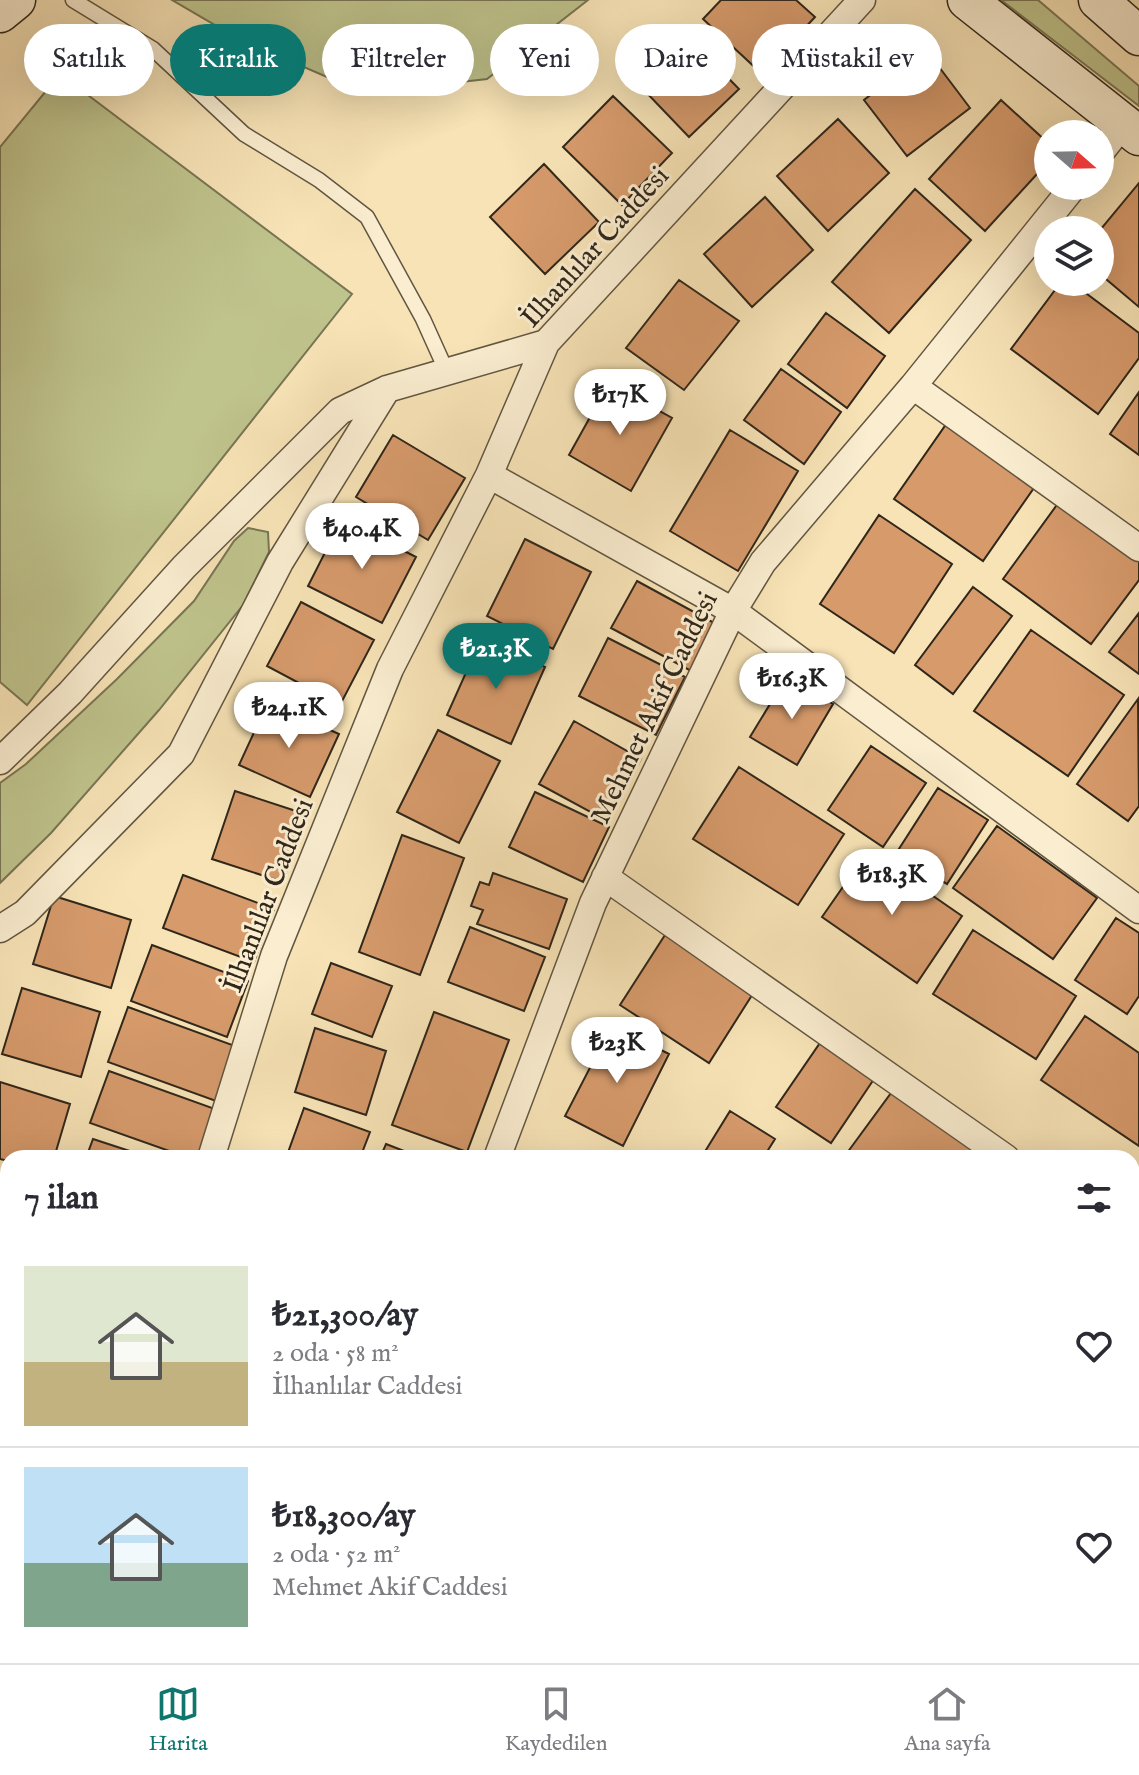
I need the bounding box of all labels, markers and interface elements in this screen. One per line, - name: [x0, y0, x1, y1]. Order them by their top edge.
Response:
- chip: Satılık: [24, 24, 154, 96]
- chip: Kiralık: [170, 24, 306, 96]
- chip: Filtreler: [322, 24, 474, 96]
- chip: Yeni: [490, 24, 599, 96]
- chip: Daire: [615, 24, 736, 96]
- chip: Müstakil ev: [752, 24, 942, 96]
- north arrow: [1034, 120, 1114, 200]
- map controls: [1034, 120, 1114, 296]
- street label: İlhanlılar Caddesi: [514, 160, 677, 336]
- button: layers: [1034, 216, 1114, 296]
- pin: ₺17K: [573, 369, 667, 437]
- text: ₺17K: [592, 378, 648, 411]
- pin: ₺40.4K: [297, 503, 427, 571]
- text: ₺40.4K: [323, 512, 401, 545]
- street label: Mehmet Akif Caddesi: [584, 586, 727, 830]
- pin: ₺21.3K: [431, 623, 561, 691]
- text: ₺21.3K: [461, 632, 531, 665]
- pin: ₺16.3K: [727, 653, 857, 721]
- text: ₺16.3K: [757, 662, 827, 695]
- pin: ₺24.1K: [224, 682, 354, 750]
- text: ₺24.1K: [252, 691, 326, 724]
- street label: İlhanlılar Caddesi: [216, 794, 322, 998]
- pin: ₺18.3K: [827, 849, 957, 917]
- text: ₺18.3K: [858, 858, 926, 891]
- pin: ₺23K: [570, 1017, 664, 1085]
- text: ₺23K: [589, 1026, 645, 1059]
- icon: filters: [1072, 1176, 1116, 1220]
- text: 7 ilan: [24, 1177, 99, 1220]
- text: ₺21,300/ay: [272, 1294, 418, 1337]
- icon: home: [88, 1298, 184, 1394]
- icon: heart: [1072, 1324, 1116, 1368]
- text: 2 oda · 58 m²: [272, 1337, 399, 1370]
- text: İlhanlılar Caddesi: [272, 1370, 462, 1403]
- text: ₺18,300/ay: [272, 1495, 415, 1538]
- icon: home: [88, 1499, 184, 1595]
- icon: heart: [1072, 1525, 1116, 1569]
- text: 2 oda · 52 m²: [272, 1538, 401, 1571]
- text: Mehmet Akif Caddesi: [272, 1571, 508, 1604]
- tab: Harita: [148, 1682, 208, 1758]
- tab: Kaydedilen: [505, 1682, 607, 1758]
- tab: Ana sayfa: [904, 1682, 991, 1758]

